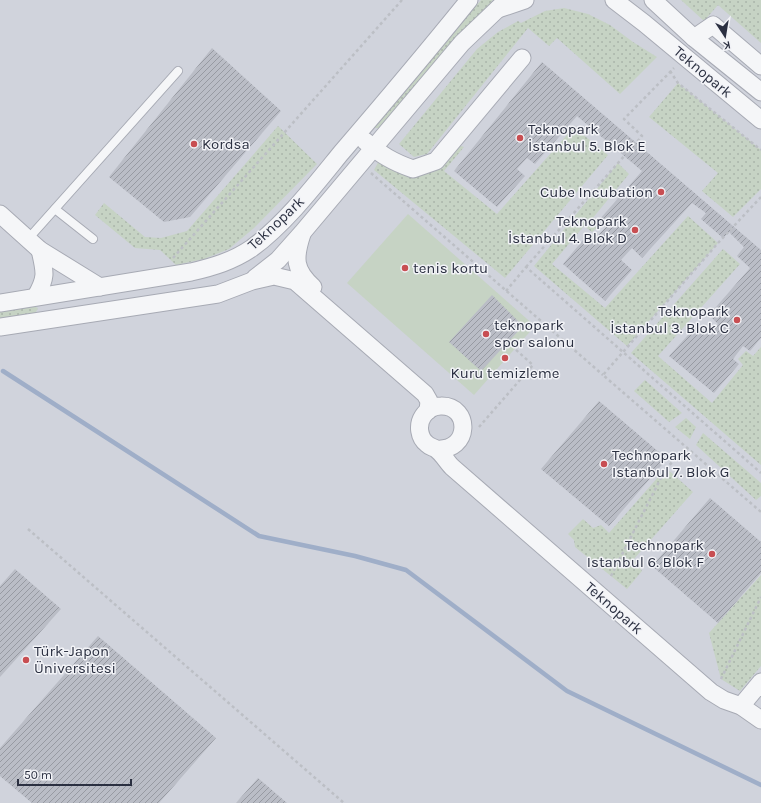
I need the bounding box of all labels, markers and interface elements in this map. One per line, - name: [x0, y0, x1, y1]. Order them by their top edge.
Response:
- north arrow: [705, 16, 745, 56]
- text: K: [721, 38, 732, 53]
- street label: Teknopark: [670, 42, 736, 102]
- place label: Teknopark İstanbul 5. Blok E: [528, 120, 646, 155]
- marker: Teknopark İstanbul 5. Blok E: [515, 133, 525, 143]
- place label: Kordsa: [202, 135, 250, 153]
- marker: Kordsa: [189, 139, 199, 149]
- place label: Cube Incubation: [540, 183, 653, 201]
- marker: Cube Incubation: [656, 187, 666, 197]
- street label: Teknopark: [244, 192, 308, 254]
- place label: Teknopark İstanbul 4. Blok D: [508, 212, 627, 247]
- marker: Teknopark İstanbul 4. Blok D: [630, 225, 640, 235]
- place label: tenis kortu: [413, 259, 488, 277]
- marker: tenis kortu: [400, 263, 410, 273]
- place label: Teknopark İstanbul 3. Blok C: [610, 302, 729, 337]
- marker: Teknopark İstanbul 3. Blok C: [732, 315, 742, 325]
- place label: teknopark spor salonu: [494, 316, 575, 351]
- marker: teknopark spor salonu: [481, 329, 491, 339]
- marker: Kuru temizleme: [500, 353, 510, 363]
- place label: Kuru temizleme: [451, 364, 559, 382]
- place label: Technopark Istanbul 7. Blok G: [612, 446, 729, 481]
- marker: Technopark Istanbul 7. Blok G: [599, 459, 609, 469]
- place label: Technopark Istanbul 6. Blok F: [587, 536, 704, 571]
- marker: Technopark Istanbul 6. Blok F: [707, 549, 717, 559]
- street label: Teknopark: [581, 578, 647, 638]
- place label: Türk-Japon Üniversitesi: [34, 642, 116, 677]
- marker: Türk-Japon Üniversitesi: [21, 655, 31, 665]
- scale bar: [18, 761, 131, 787]
- text: 50 m: [24, 768, 52, 782]

